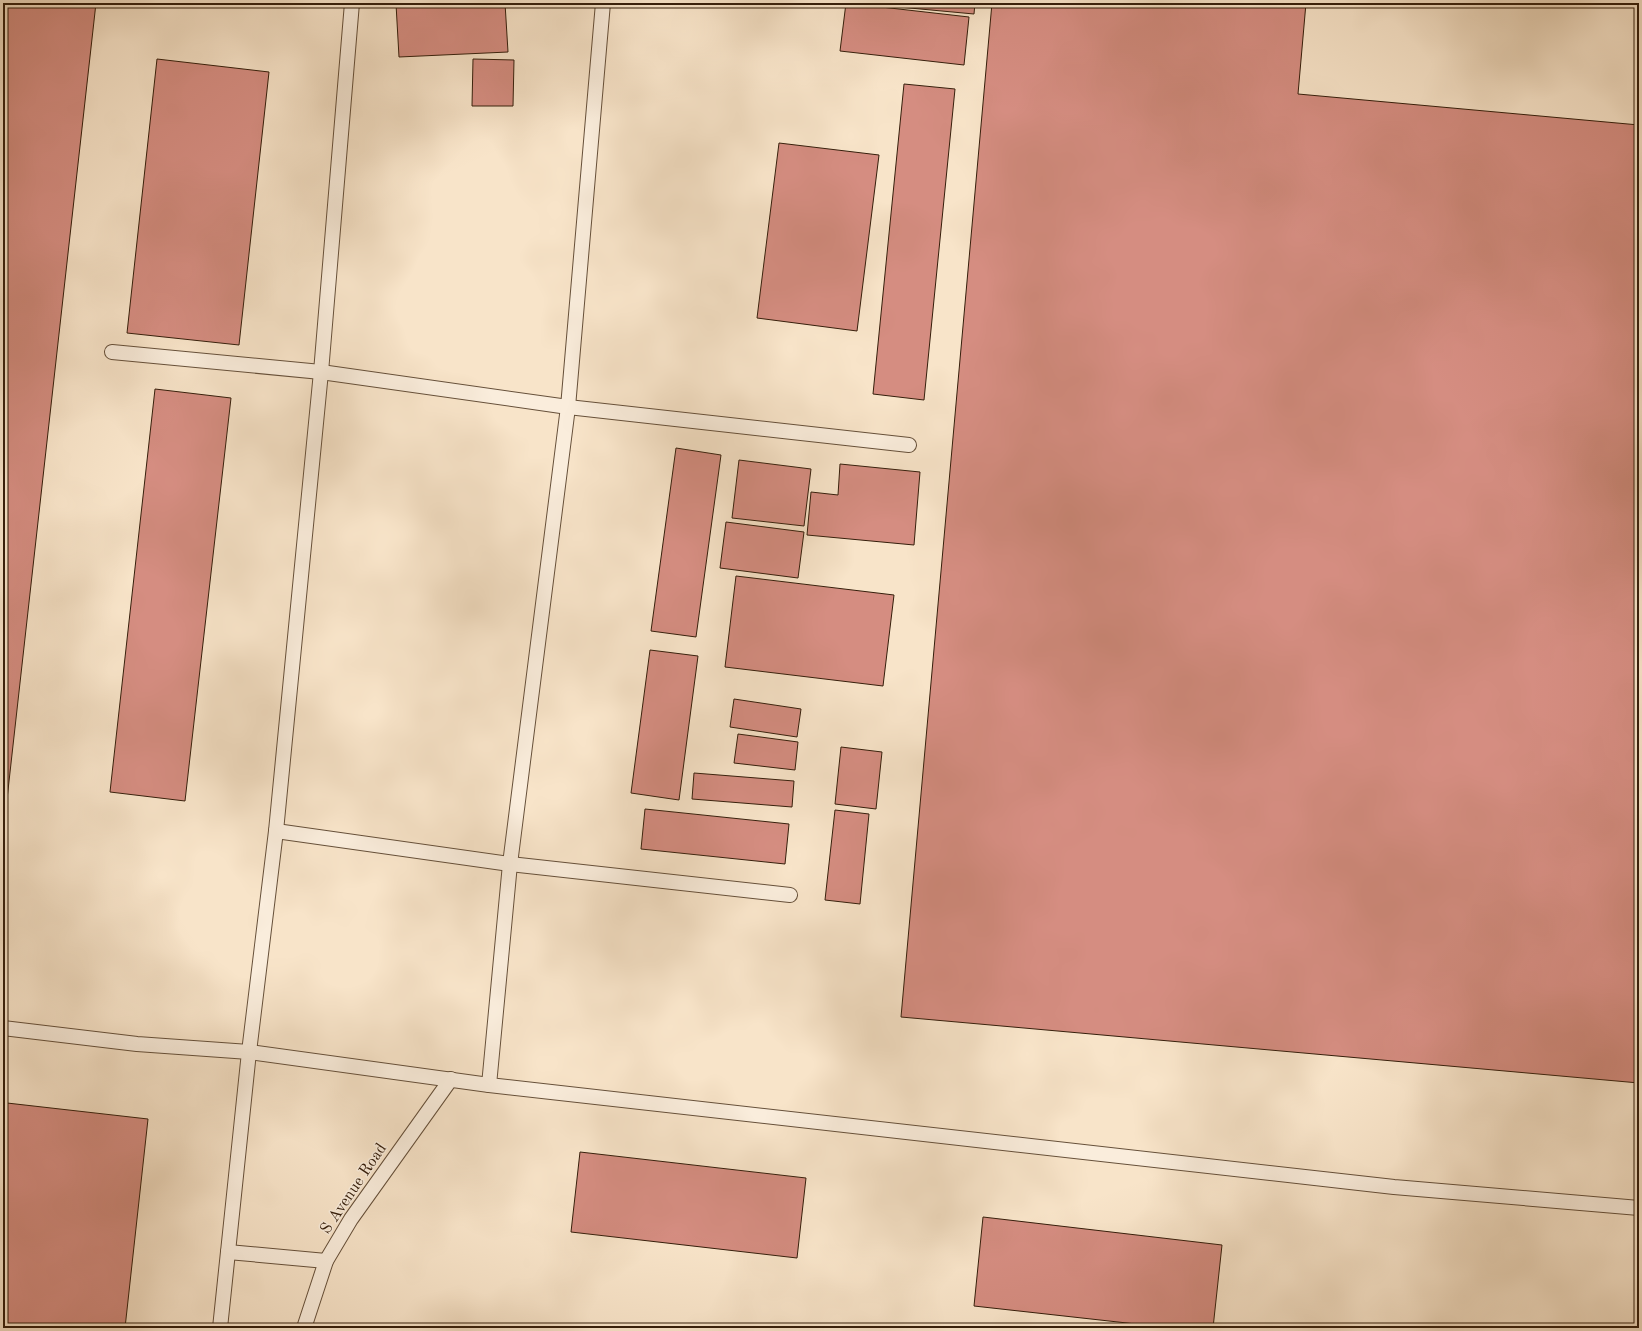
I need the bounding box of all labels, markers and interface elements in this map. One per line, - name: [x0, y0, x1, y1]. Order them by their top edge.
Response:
- street label: S Avenue Road: [318, 1141, 390, 1237]

